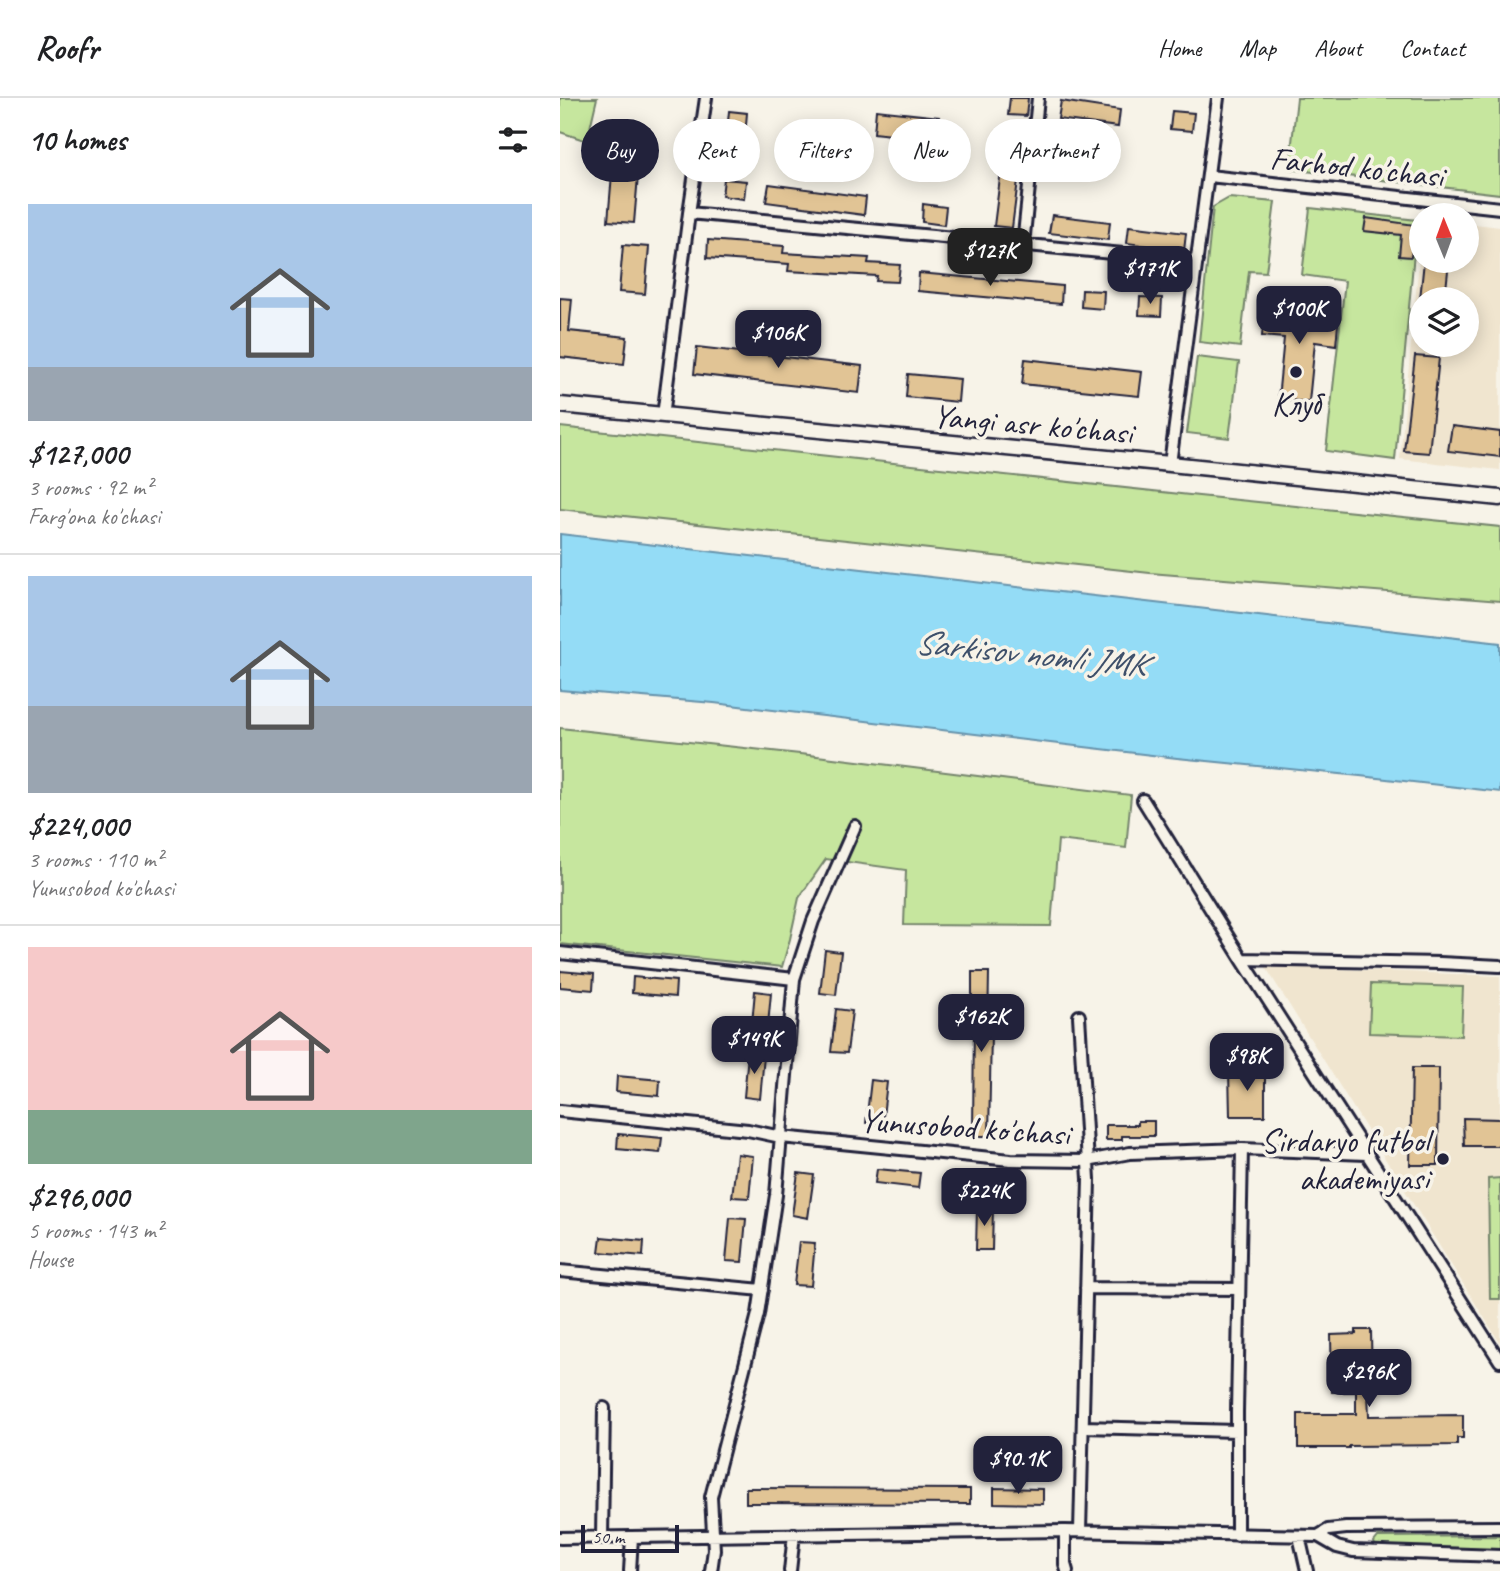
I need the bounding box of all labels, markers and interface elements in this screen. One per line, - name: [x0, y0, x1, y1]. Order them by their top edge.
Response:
- text: Roofr: [35, 27, 98, 69]
- text: Home: [1158, 33, 1201, 63]
- text: Map: [1239, 33, 1276, 63]
- text: About: [1314, 33, 1362, 63]
- text: Contact: [1400, 33, 1465, 63]
- chip: Buy: [581, 119, 659, 182]
- chip: Rent: [673, 119, 760, 182]
- chip: Filters: [774, 119, 874, 182]
- chip: New: [888, 119, 971, 182]
- chip: Apartment: [985, 119, 1121, 182]
- text: 10 homes: [28, 121, 126, 159]
- icon: filters: [494, 121, 532, 159]
- street label: Farhod ko'chasi: [1268, 137, 1449, 197]
- north arrow: [1409, 203, 1479, 273]
- map controls: [1409, 203, 1479, 357]
- pin: $127K: [941, 228, 1039, 288]
- text: $127K: [964, 236, 1017, 265]
- pin: $171K: [1101, 246, 1199, 306]
- icon: home: [217, 250, 343, 376]
- text: $171K: [1124, 254, 1177, 283]
- pin: $100K: [1250, 286, 1348, 346]
- button: layers: [1409, 287, 1479, 357]
- text: $100K: [1272, 294, 1326, 323]
- pin: $106K: [729, 310, 827, 370]
- text: $106K: [751, 318, 805, 347]
- marker: Клуб: [1288, 364, 1304, 380]
- place label: Клуб: [1272, 383, 1326, 425]
- street label: Yangi asr ko'chasi: [931, 394, 1138, 454]
- text: $127,000: [28, 435, 128, 473]
- text: 3 rooms · 92 m²: [28, 473, 152, 502]
- text: Farg'ona ko'chasi: [28, 502, 160, 531]
- water label: Sarkisov nomli JMK: [913, 619, 1157, 689]
- icon: home: [217, 622, 343, 748]
- text: $224,000: [28, 807, 128, 845]
- text: 3 rooms · 110 m²: [28, 845, 163, 874]
- text: Yunusobod ko'chasi: [28, 874, 174, 903]
- icon: home: [217, 993, 343, 1119]
- pin: $162K: [932, 995, 1030, 1054]
- text: $162K: [954, 1002, 1008, 1031]
- pin: $149K: [705, 1016, 803, 1076]
- text: $149K: [728, 1024, 780, 1053]
- pin: $98K: [1206, 1034, 1288, 1093]
- text: $98K: [1226, 1041, 1268, 1070]
- street label: Yunusobod ko'chasi: [859, 1099, 1075, 1156]
- place label: Sirdaryo futbol akademiyasi: [1261, 1120, 1434, 1200]
- marker: Sirdaryo futbol akademiyasi: [1435, 1151, 1451, 1167]
- pin: $224K: [935, 1168, 1033, 1228]
- text: $224K: [957, 1176, 1011, 1205]
- text: $296,000: [28, 1178, 129, 1216]
- text: 5 rooms · 143 m²: [28, 1216, 163, 1245]
- text: House: [28, 1245, 73, 1274]
- pin: $296K: [1320, 1350, 1418, 1409]
- text: $296K: [1342, 1357, 1396, 1386]
- pin: $90.1K: [961, 1436, 1075, 1496]
- text: $90.1K: [989, 1444, 1047, 1473]
- scale bar: [581, 1522, 679, 1554]
- text: 50 m: [592, 1525, 624, 1549]

